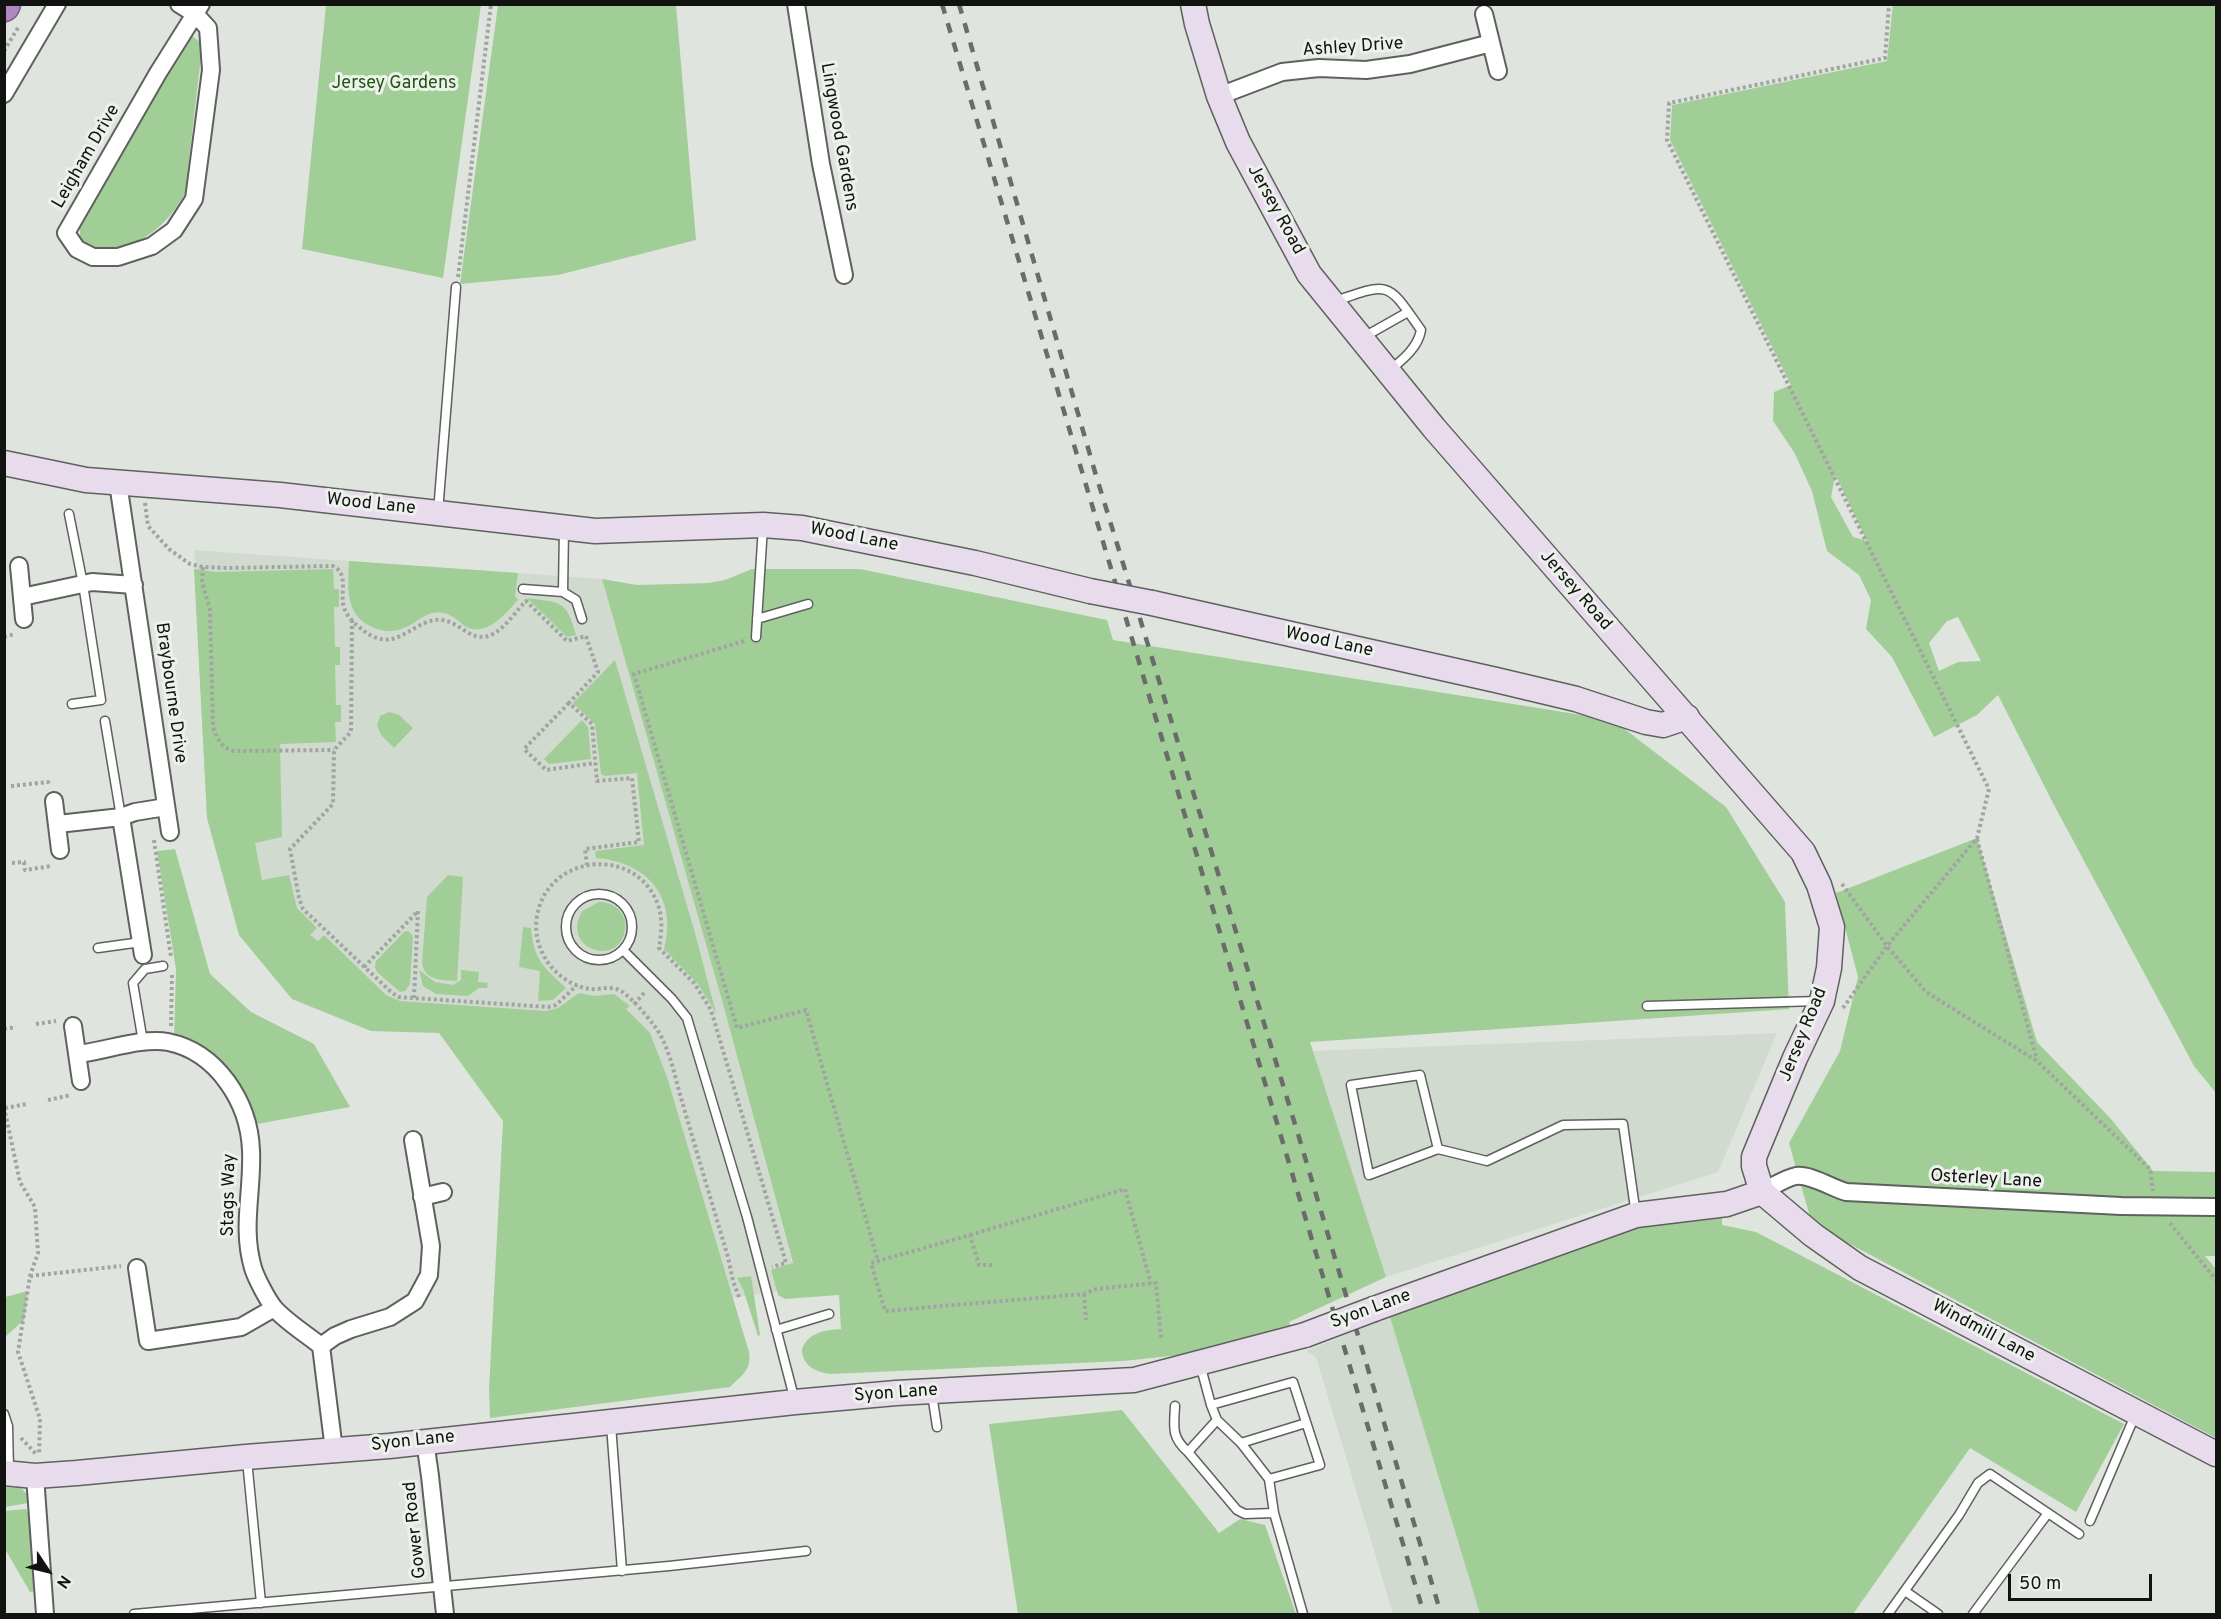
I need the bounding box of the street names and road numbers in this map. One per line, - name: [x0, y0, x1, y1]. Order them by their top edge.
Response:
- street label: Ashley Drive: [1302, 34, 1404, 62]
- street label: Lingwood Gardens: [814, 61, 862, 213]
- street label: Leigham Drive: [49, 101, 125, 213]
- street label: Jersey Road: [1241, 161, 1309, 259]
- street label: Wood Lane: [325, 490, 417, 520]
- street label: Wood Lane: [808, 519, 900, 557]
- street label: Jersey Road: [1534, 546, 1616, 636]
- street label: Braybourne Drive: [149, 621, 191, 765]
- street label: Wood Lane: [1283, 623, 1375, 663]
- street label: Jersey Road: [1775, 985, 1833, 1085]
- street label: Stags Way: [218, 1153, 242, 1237]
- street label: Osterley Lane: [1930, 1166, 2042, 1194]
- street label: Syon Lane: [1328, 1285, 1414, 1335]
- street label: Windmill Lane: [1928, 1296, 2038, 1368]
- street label: Syon Lane: [853, 1380, 939, 1408]
- street label: Syon Lane: [370, 1427, 456, 1457]
- street label: Gower Road: [400, 1480, 432, 1580]

